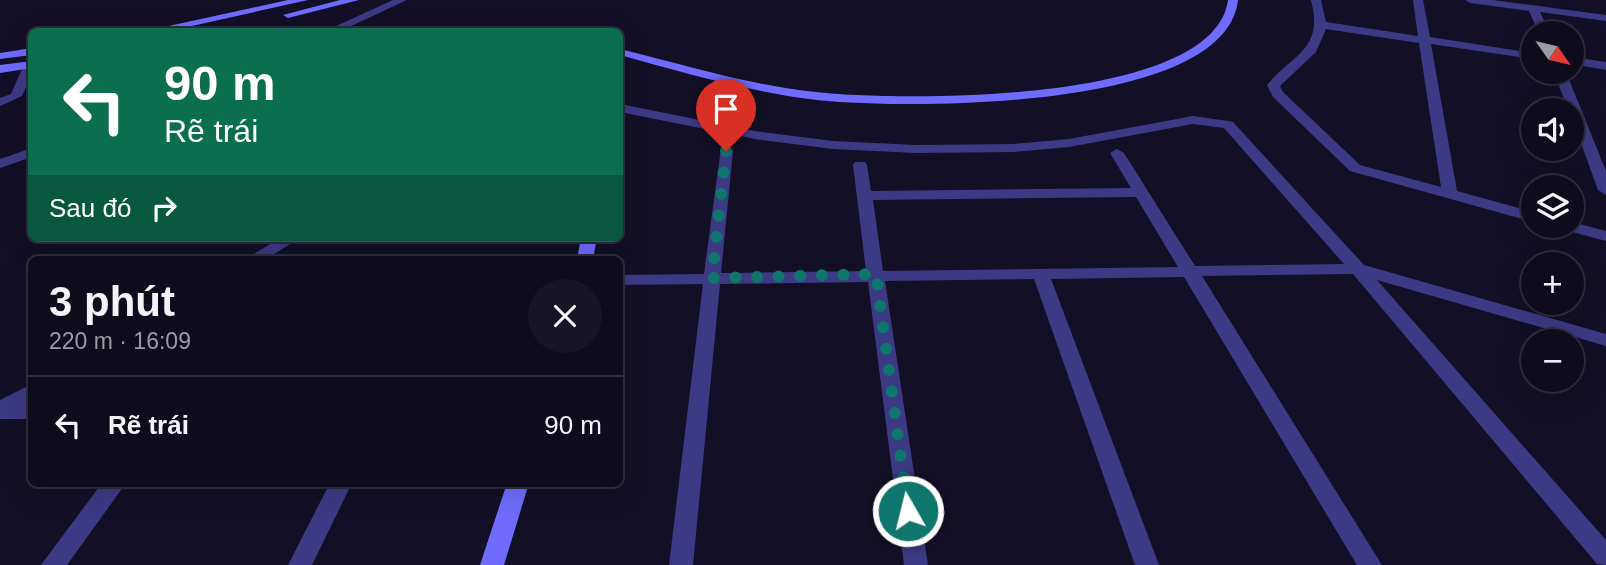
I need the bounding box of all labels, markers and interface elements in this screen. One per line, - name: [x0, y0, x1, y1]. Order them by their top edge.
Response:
- north arrow: [1521, 21, 1584, 84]
- map controls: [1521, 21, 1584, 392]
- icon: left: [49, 56, 140, 147]
- text: 90 m: [164, 56, 276, 110]
- pin: [696, 79, 756, 151]
- icon: arrive: [707, 90, 745, 128]
- button: sound: [1521, 98, 1584, 161]
- text: Rẽ trái: [164, 113, 258, 149]
- button: layers: [1521, 175, 1584, 238]
- icon: right: [145, 189, 183, 227]
- text: Sau đó: [49, 193, 131, 223]
- button: +: [1521, 252, 1584, 315]
- text: 3 phút: [49, 278, 175, 325]
- button: close: [528, 279, 602, 353]
- text: 220 m · 16:09: [49, 328, 191, 354]
- button: −: [1521, 329, 1584, 392]
- icon: left: [49, 406, 87, 444]
- text: Rẽ trái: [108, 410, 189, 440]
- text: 90 m: [544, 410, 602, 440]
- position arrow: [871, 474, 945, 548]

